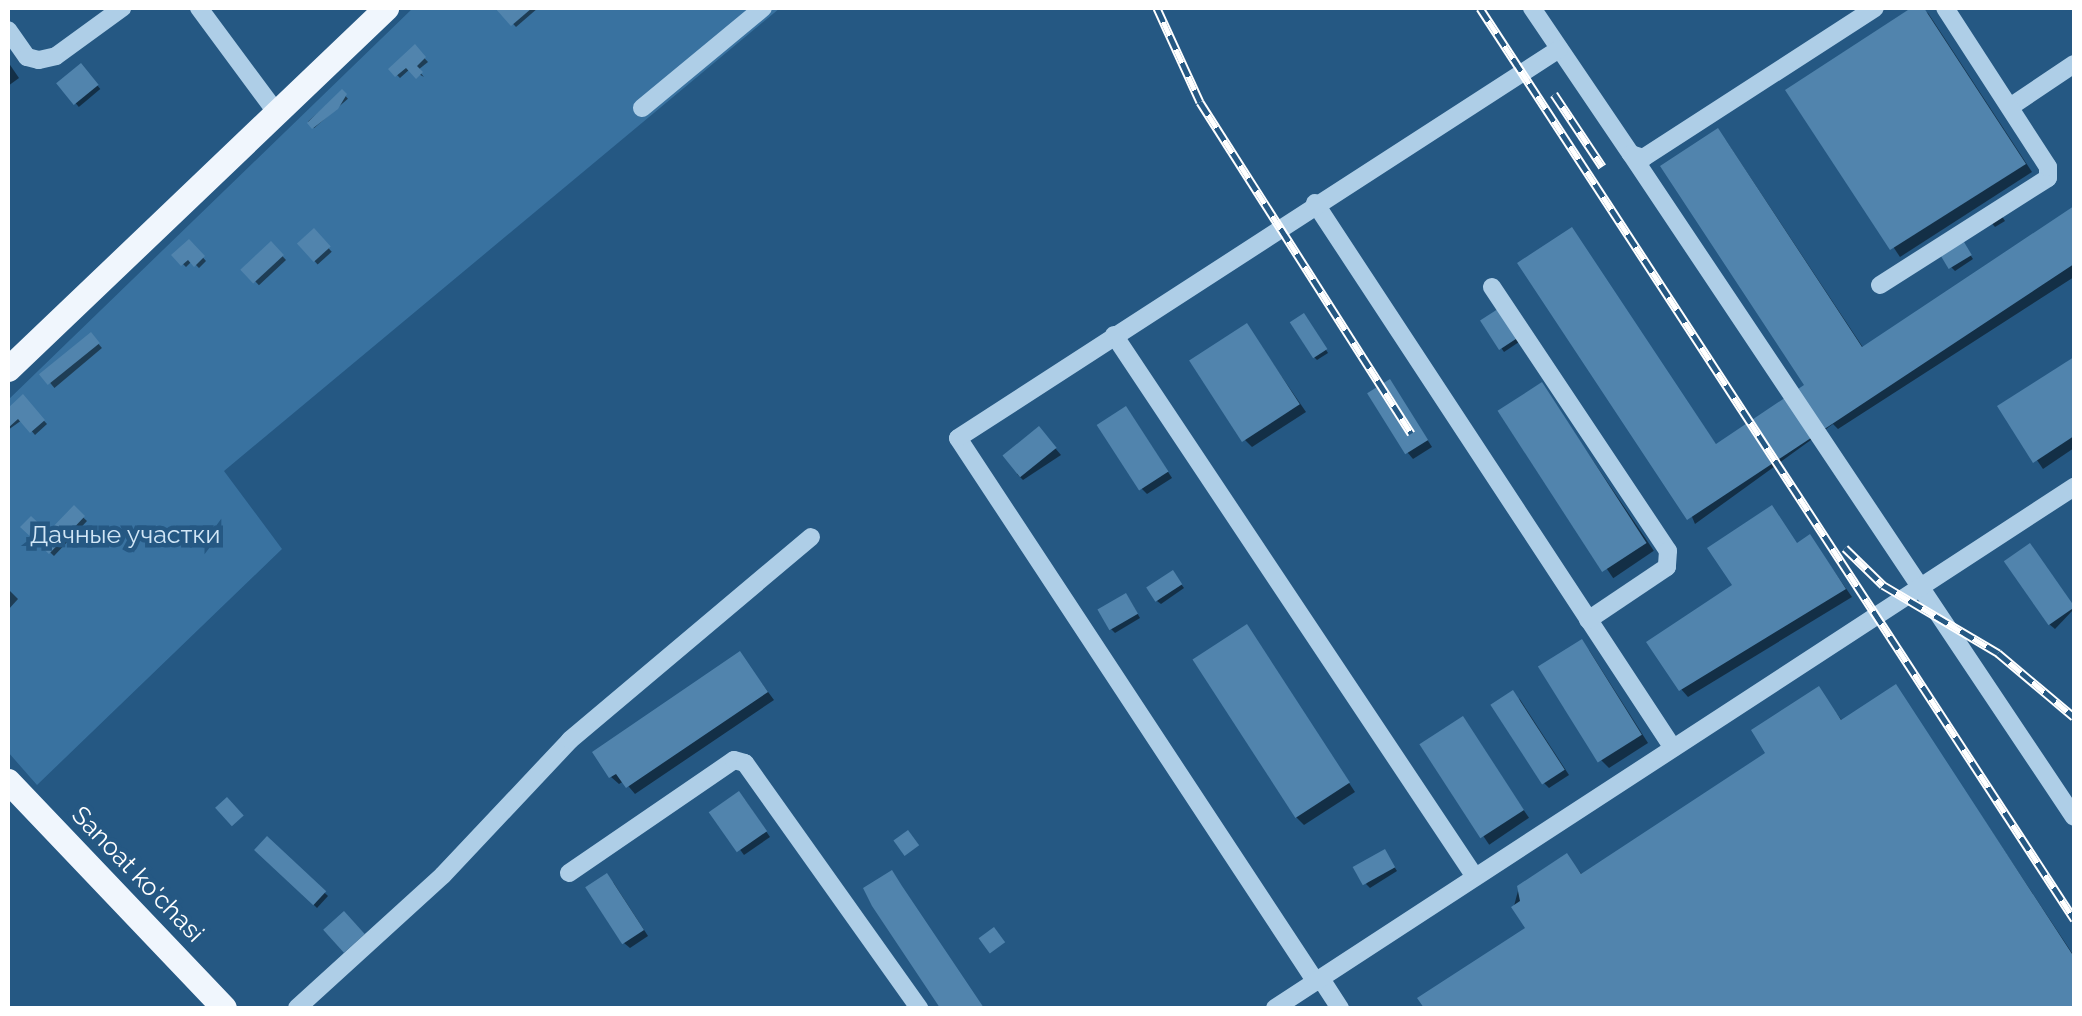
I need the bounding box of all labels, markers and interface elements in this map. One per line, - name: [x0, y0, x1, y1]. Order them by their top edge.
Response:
- park label: Дачные участки: [29, 519, 221, 549]
- street label: Sanoat ko'chasi: [66, 800, 210, 948]

